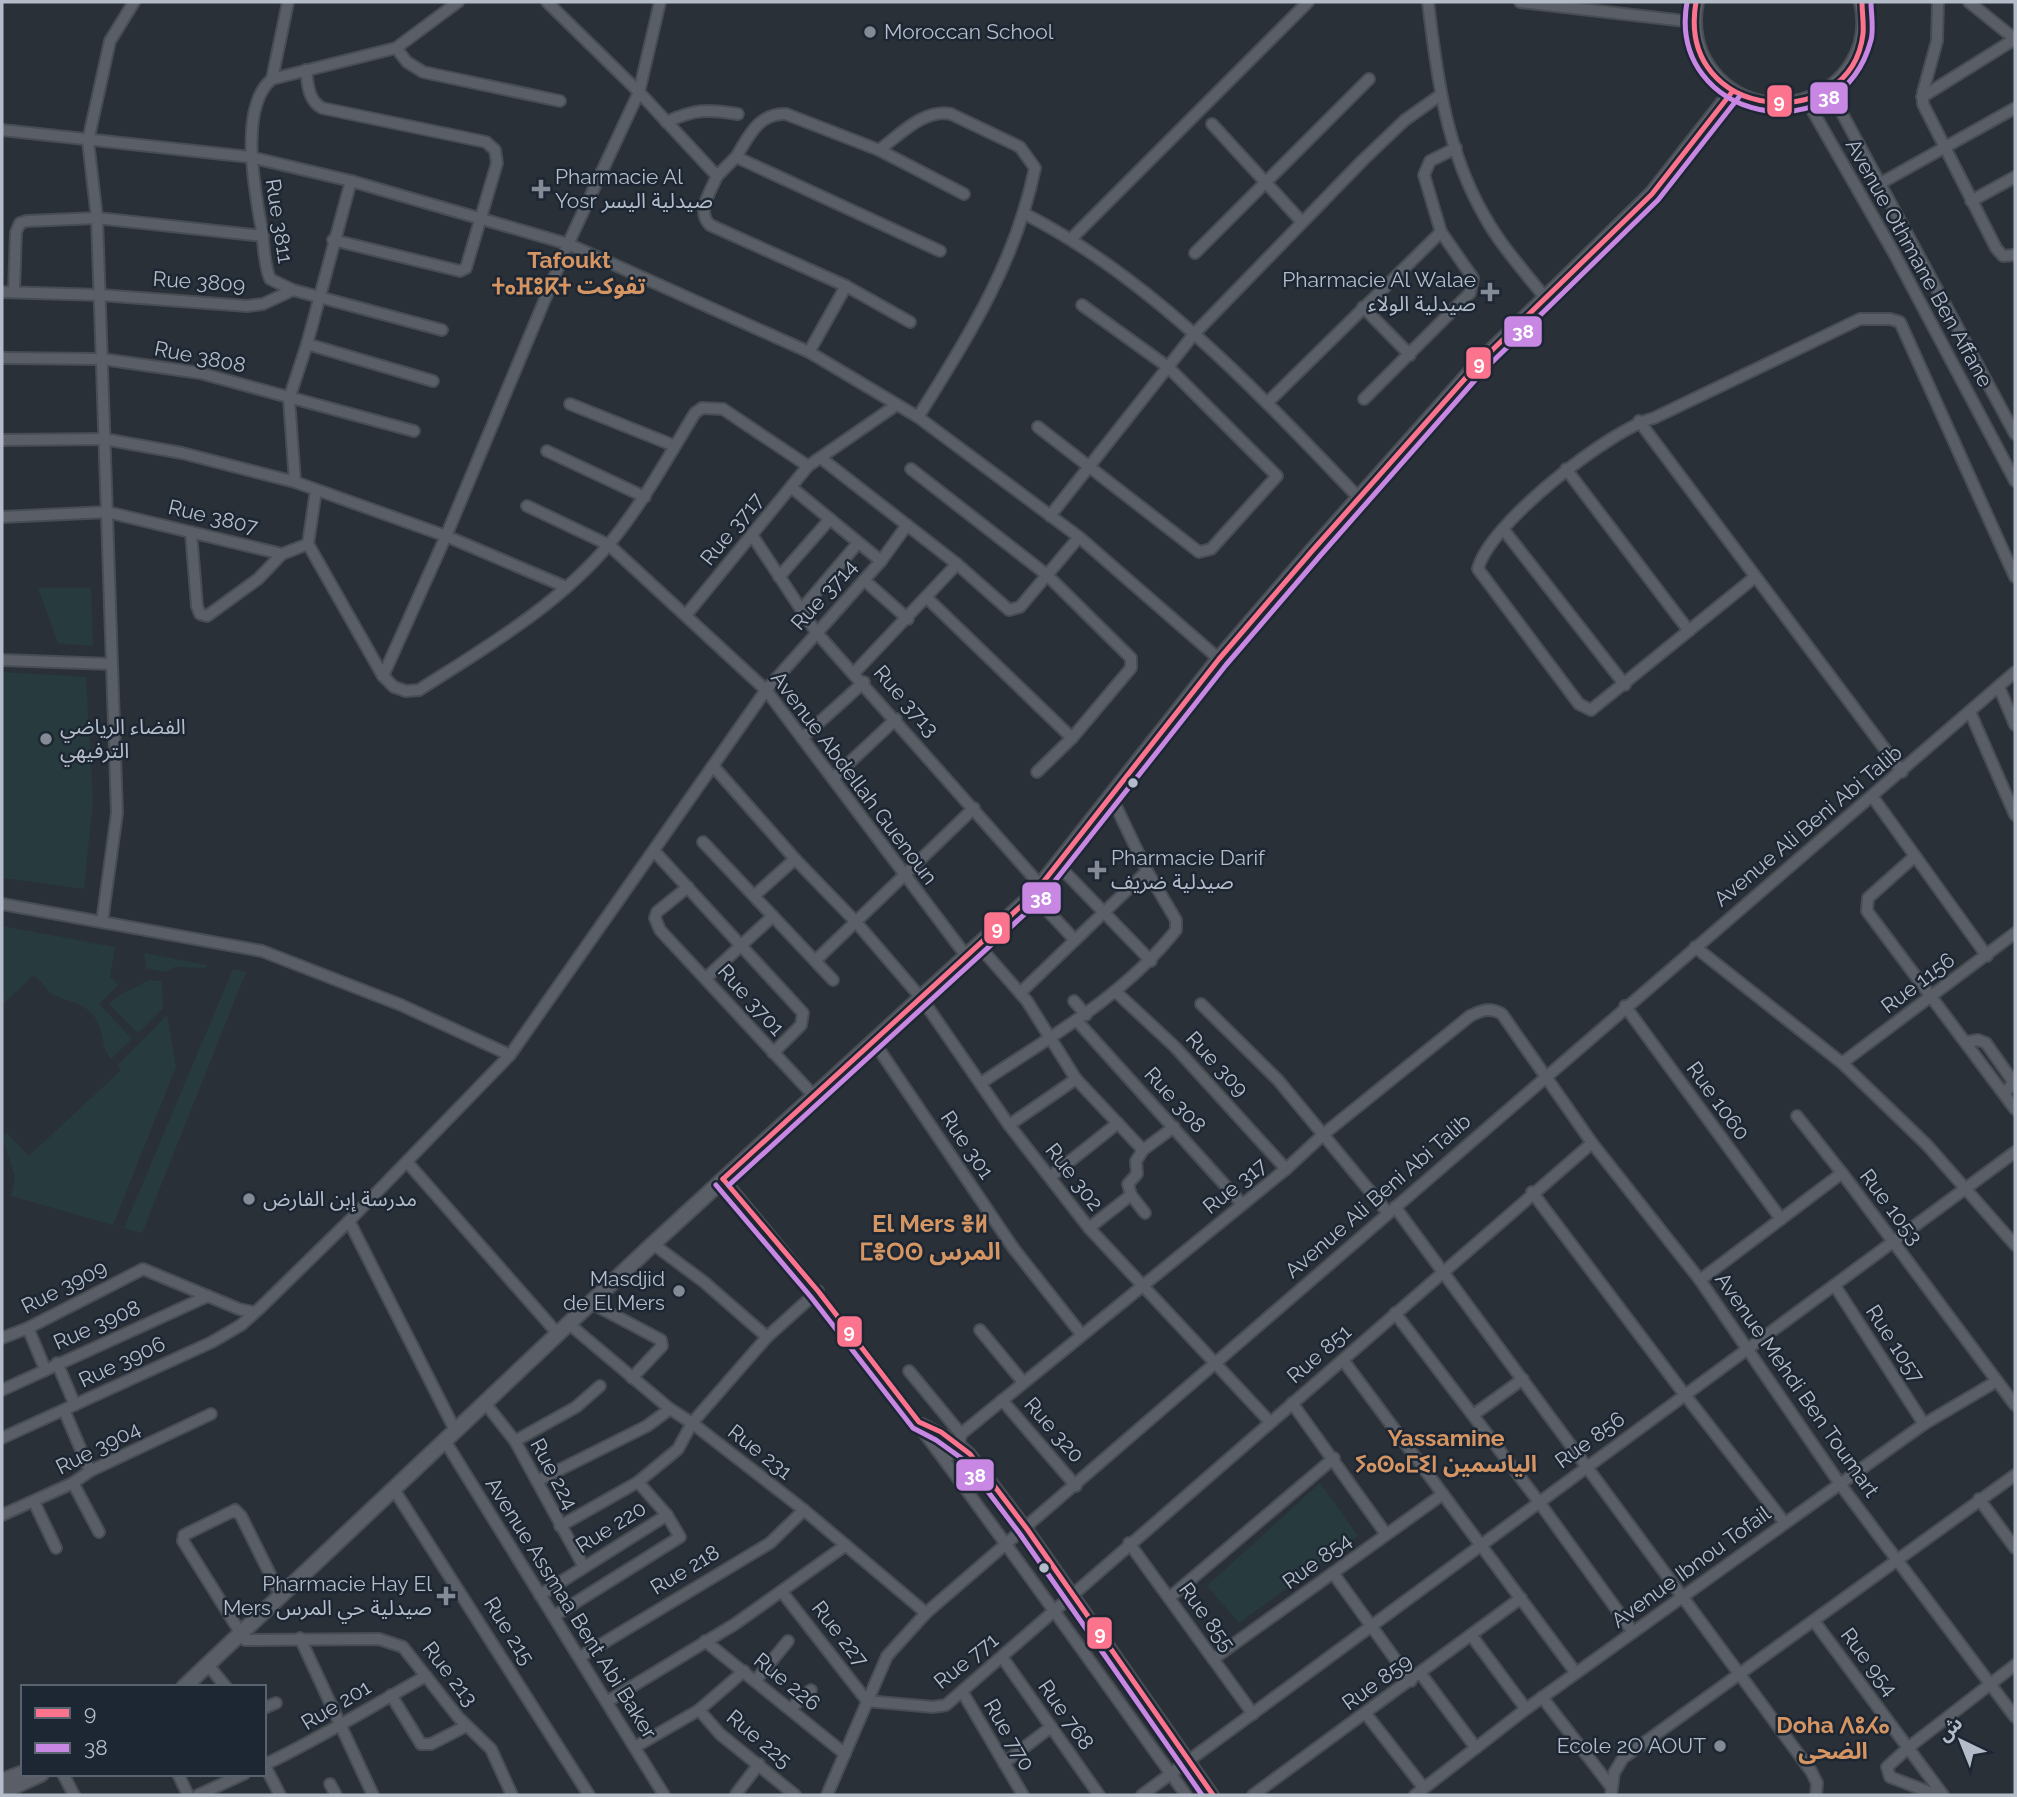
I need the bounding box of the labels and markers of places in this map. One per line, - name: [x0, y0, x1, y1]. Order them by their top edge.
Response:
- place label: Moroccan School: [884, 19, 1054, 44]
- marker: Moroccan School: [862, 24, 878, 40]
- place label: Pharmacie Al Yosr صيدلية اليسر: [555, 164, 713, 213]
- marker: Pharmacie Al Yosr صيدلية اليسر: [533, 181, 549, 197]
- place label: Pharmacie Al Walae صيدلية الولاء: [1282, 267, 1476, 316]
- marker: Pharmacie Al Walae صيدلية الولاء: [1482, 284, 1498, 300]
- place label: الفضاء الرياضي الترفيهي: [60, 714, 186, 767]
- marker: الفضاء الرياضي الترفيهي: [38, 731, 54, 747]
- unlabelled marker: [1126, 776, 1140, 790]
- place label: Pharmacie Darif صيدلية ضريف: [1111, 845, 1266, 894]
- marker: Pharmacie Darif صيدلية ضريف: [1089, 862, 1105, 878]
- place label: مدرسة إبن الفارض: [263, 1186, 417, 1212]
- marker: مدرسة إبن الفارض: [241, 1191, 257, 1207]
- place label: Masdjid de El Mers: [563, 1266, 665, 1315]
- marker: Masdjid de El Mers: [671, 1283, 687, 1299]
- unlabelled marker: [1037, 1561, 1051, 1575]
- place label: Pharmacie Hay El Mers صيدلية حي المرس: [223, 1571, 432, 1624]
- marker: Pharmacie Hay El Mers صيدلية حي المرس: [438, 1588, 454, 1604]
- place label: Ecole 2O AOUT: [1557, 1733, 1706, 1758]
- marker: Ecole 2O AOUT: [1712, 1738, 1728, 1754]

